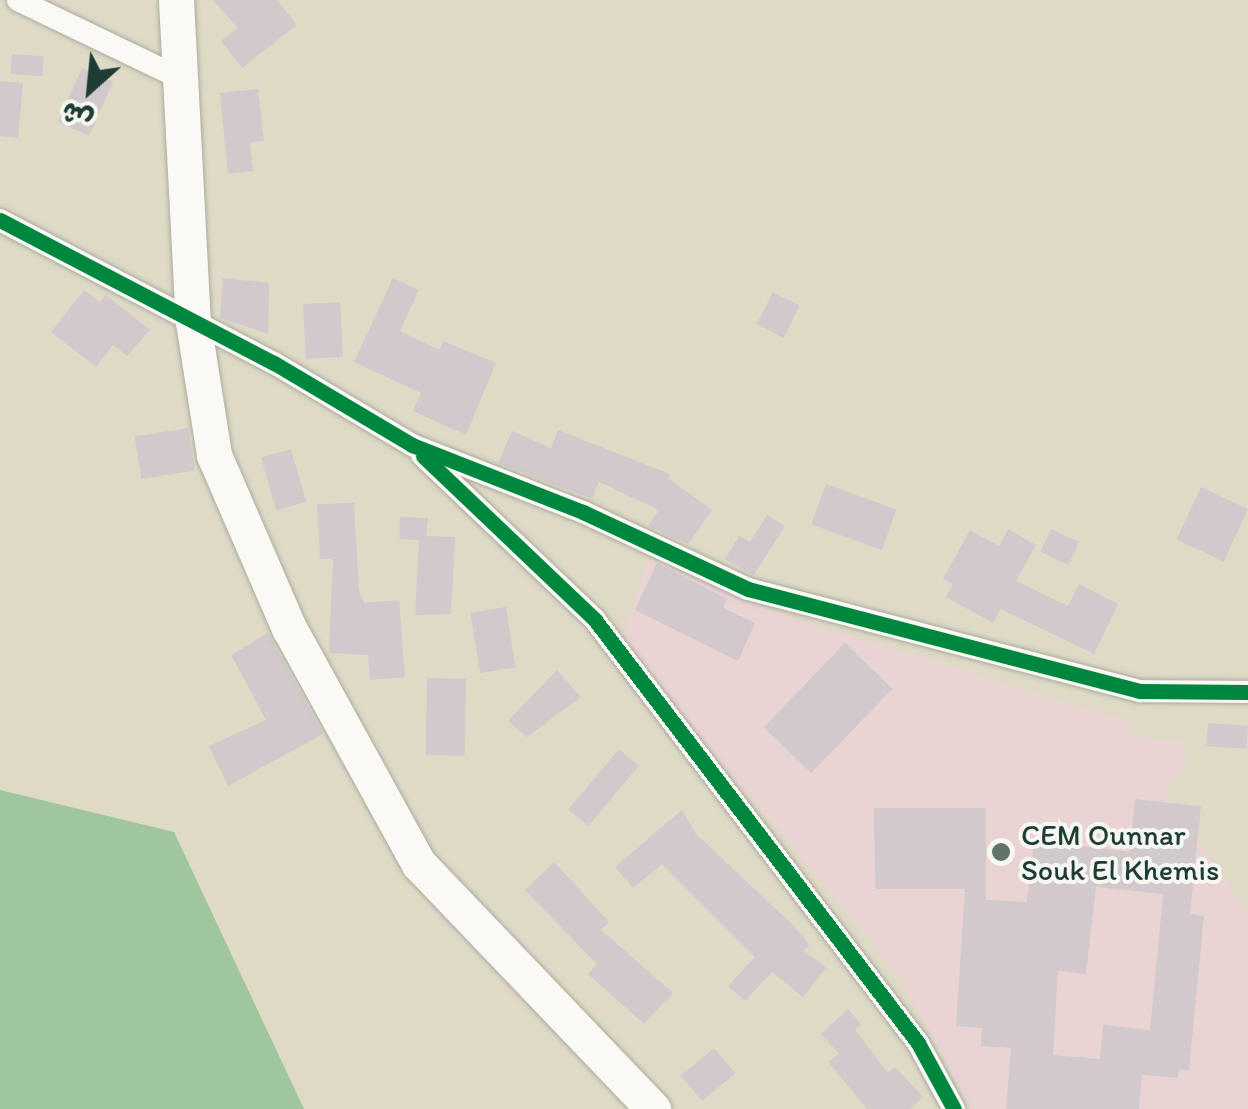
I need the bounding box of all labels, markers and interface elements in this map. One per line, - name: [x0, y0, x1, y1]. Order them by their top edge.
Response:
- north arrow: [40, 40, 140, 140]
- text: ش: [55, 95, 98, 139]
- place label: CEM Ounnar Souk El Khemis: [1021, 817, 1219, 888]
- marker: CEM Ounnar Souk El Khemis: [990, 841, 1012, 863]

